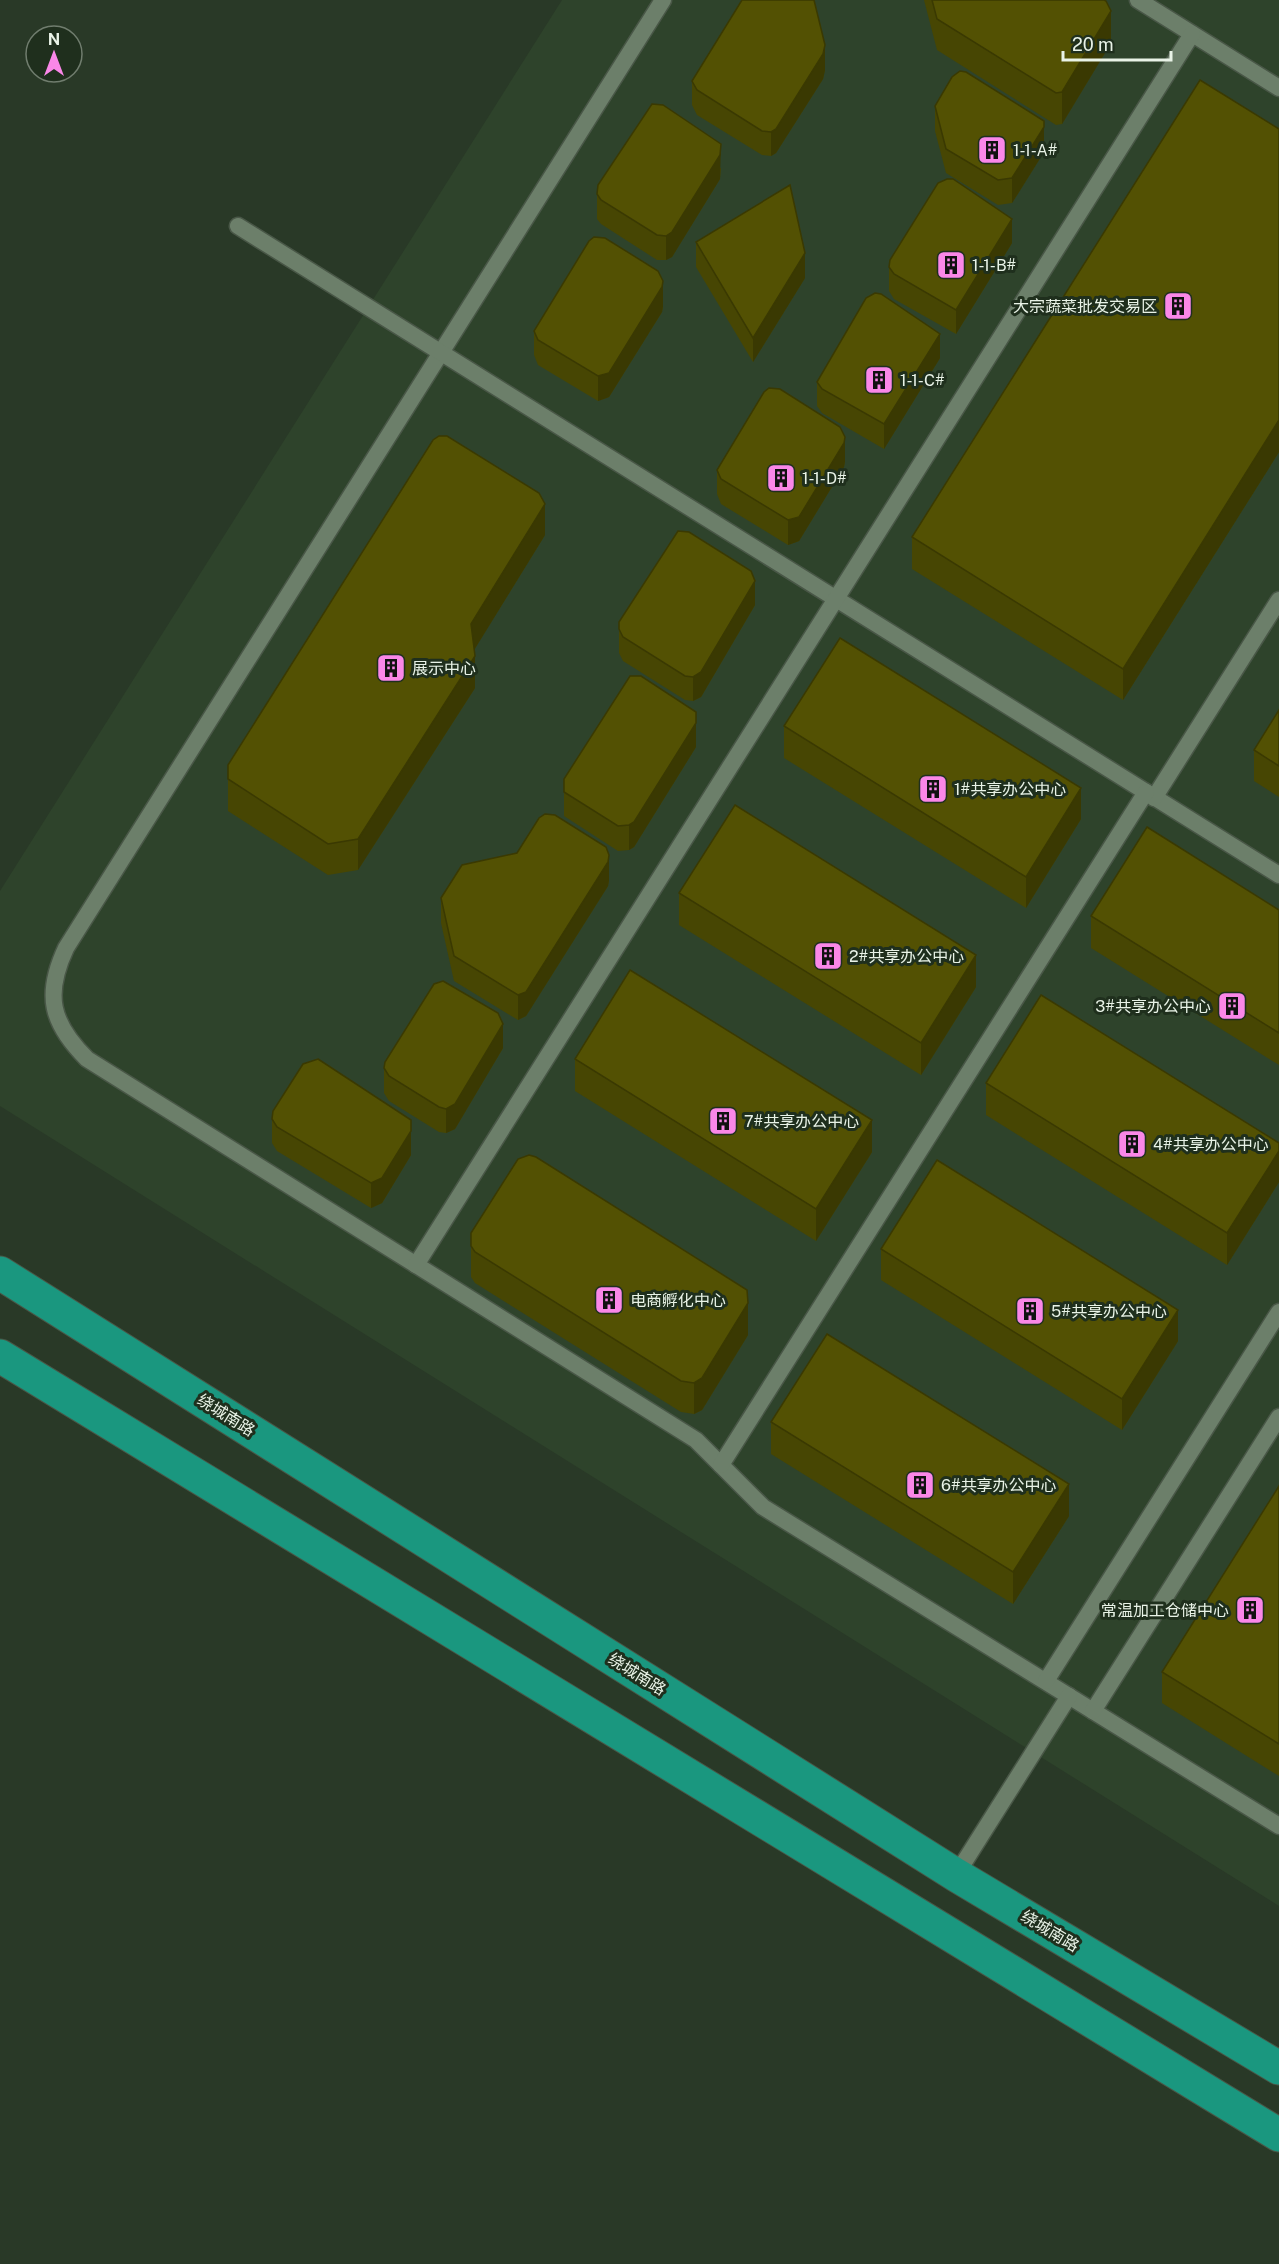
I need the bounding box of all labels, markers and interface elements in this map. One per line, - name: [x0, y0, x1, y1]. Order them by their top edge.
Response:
- north arrow: [24, 24, 84, 84]
- scale bar: [1063, 24, 1171, 62]
- text: N: [48, 30, 60, 49]
- text: 20 m: [1072, 34, 1114, 55]
- building icon: 1-1-A#: [976, 134, 1008, 166]
- place label: 1-1-A#: [1013, 141, 1058, 160]
- building icon: 1-1-B#: [935, 249, 967, 281]
- place label: 1-1-B#: [972, 256, 1017, 275]
- building icon: 大宗蔬菜批发交易区: [1162, 290, 1194, 322]
- place label: 大宗蔬菜批发交易区: [1013, 297, 1157, 316]
- building icon: 1-1-C#: [863, 364, 895, 396]
- place label: 1-1-C#: [900, 371, 945, 390]
- building icon: 1-1-D#: [765, 462, 797, 494]
- place label: 1-1-D#: [802, 469, 847, 488]
- building icon: 展示中心: [375, 652, 407, 684]
- place label: 展示中心: [412, 659, 476, 678]
- building icon: 1#共享办公中心: [917, 773, 949, 805]
- place label: 1#共享办公中心: [954, 780, 1066, 799]
- building icon: 2#共享办公中心: [812, 940, 844, 972]
- place label: 2#共享办公中心: [849, 947, 964, 966]
- building icon: 3#共享办公中心: [1216, 990, 1248, 1022]
- place label: 3#共享办公中心: [1095, 997, 1211, 1016]
- building icon: 7#共享办公中心: [707, 1105, 739, 1137]
- place label: 7#共享办公中心: [744, 1112, 859, 1131]
- building icon: 4#共享办公中心: [1116, 1128, 1148, 1160]
- place label: 4#共享办公中心: [1153, 1135, 1269, 1154]
- building icon: 电商孵化中心: [593, 1284, 625, 1316]
- place label: 电商孵化中心: [630, 1291, 726, 1310]
- building icon: 5#共享办公中心: [1014, 1295, 1046, 1327]
- place label: 5#共享办公中心: [1051, 1302, 1167, 1321]
- street label: 绕城南路: [194, 1390, 258, 1440]
- building icon: 6#共享办公中心: [904, 1469, 936, 1501]
- place label: 6#共享办公中心: [941, 1476, 1057, 1495]
- building icon: 常温加工仓储中心: [1234, 1594, 1266, 1626]
- place label: 常温加工仓储中心: [1101, 1601, 1229, 1620]
- street label: 绕城南路: [605, 1649, 669, 1699]
- street label: 绕城南路: [1018, 1906, 1082, 1956]

